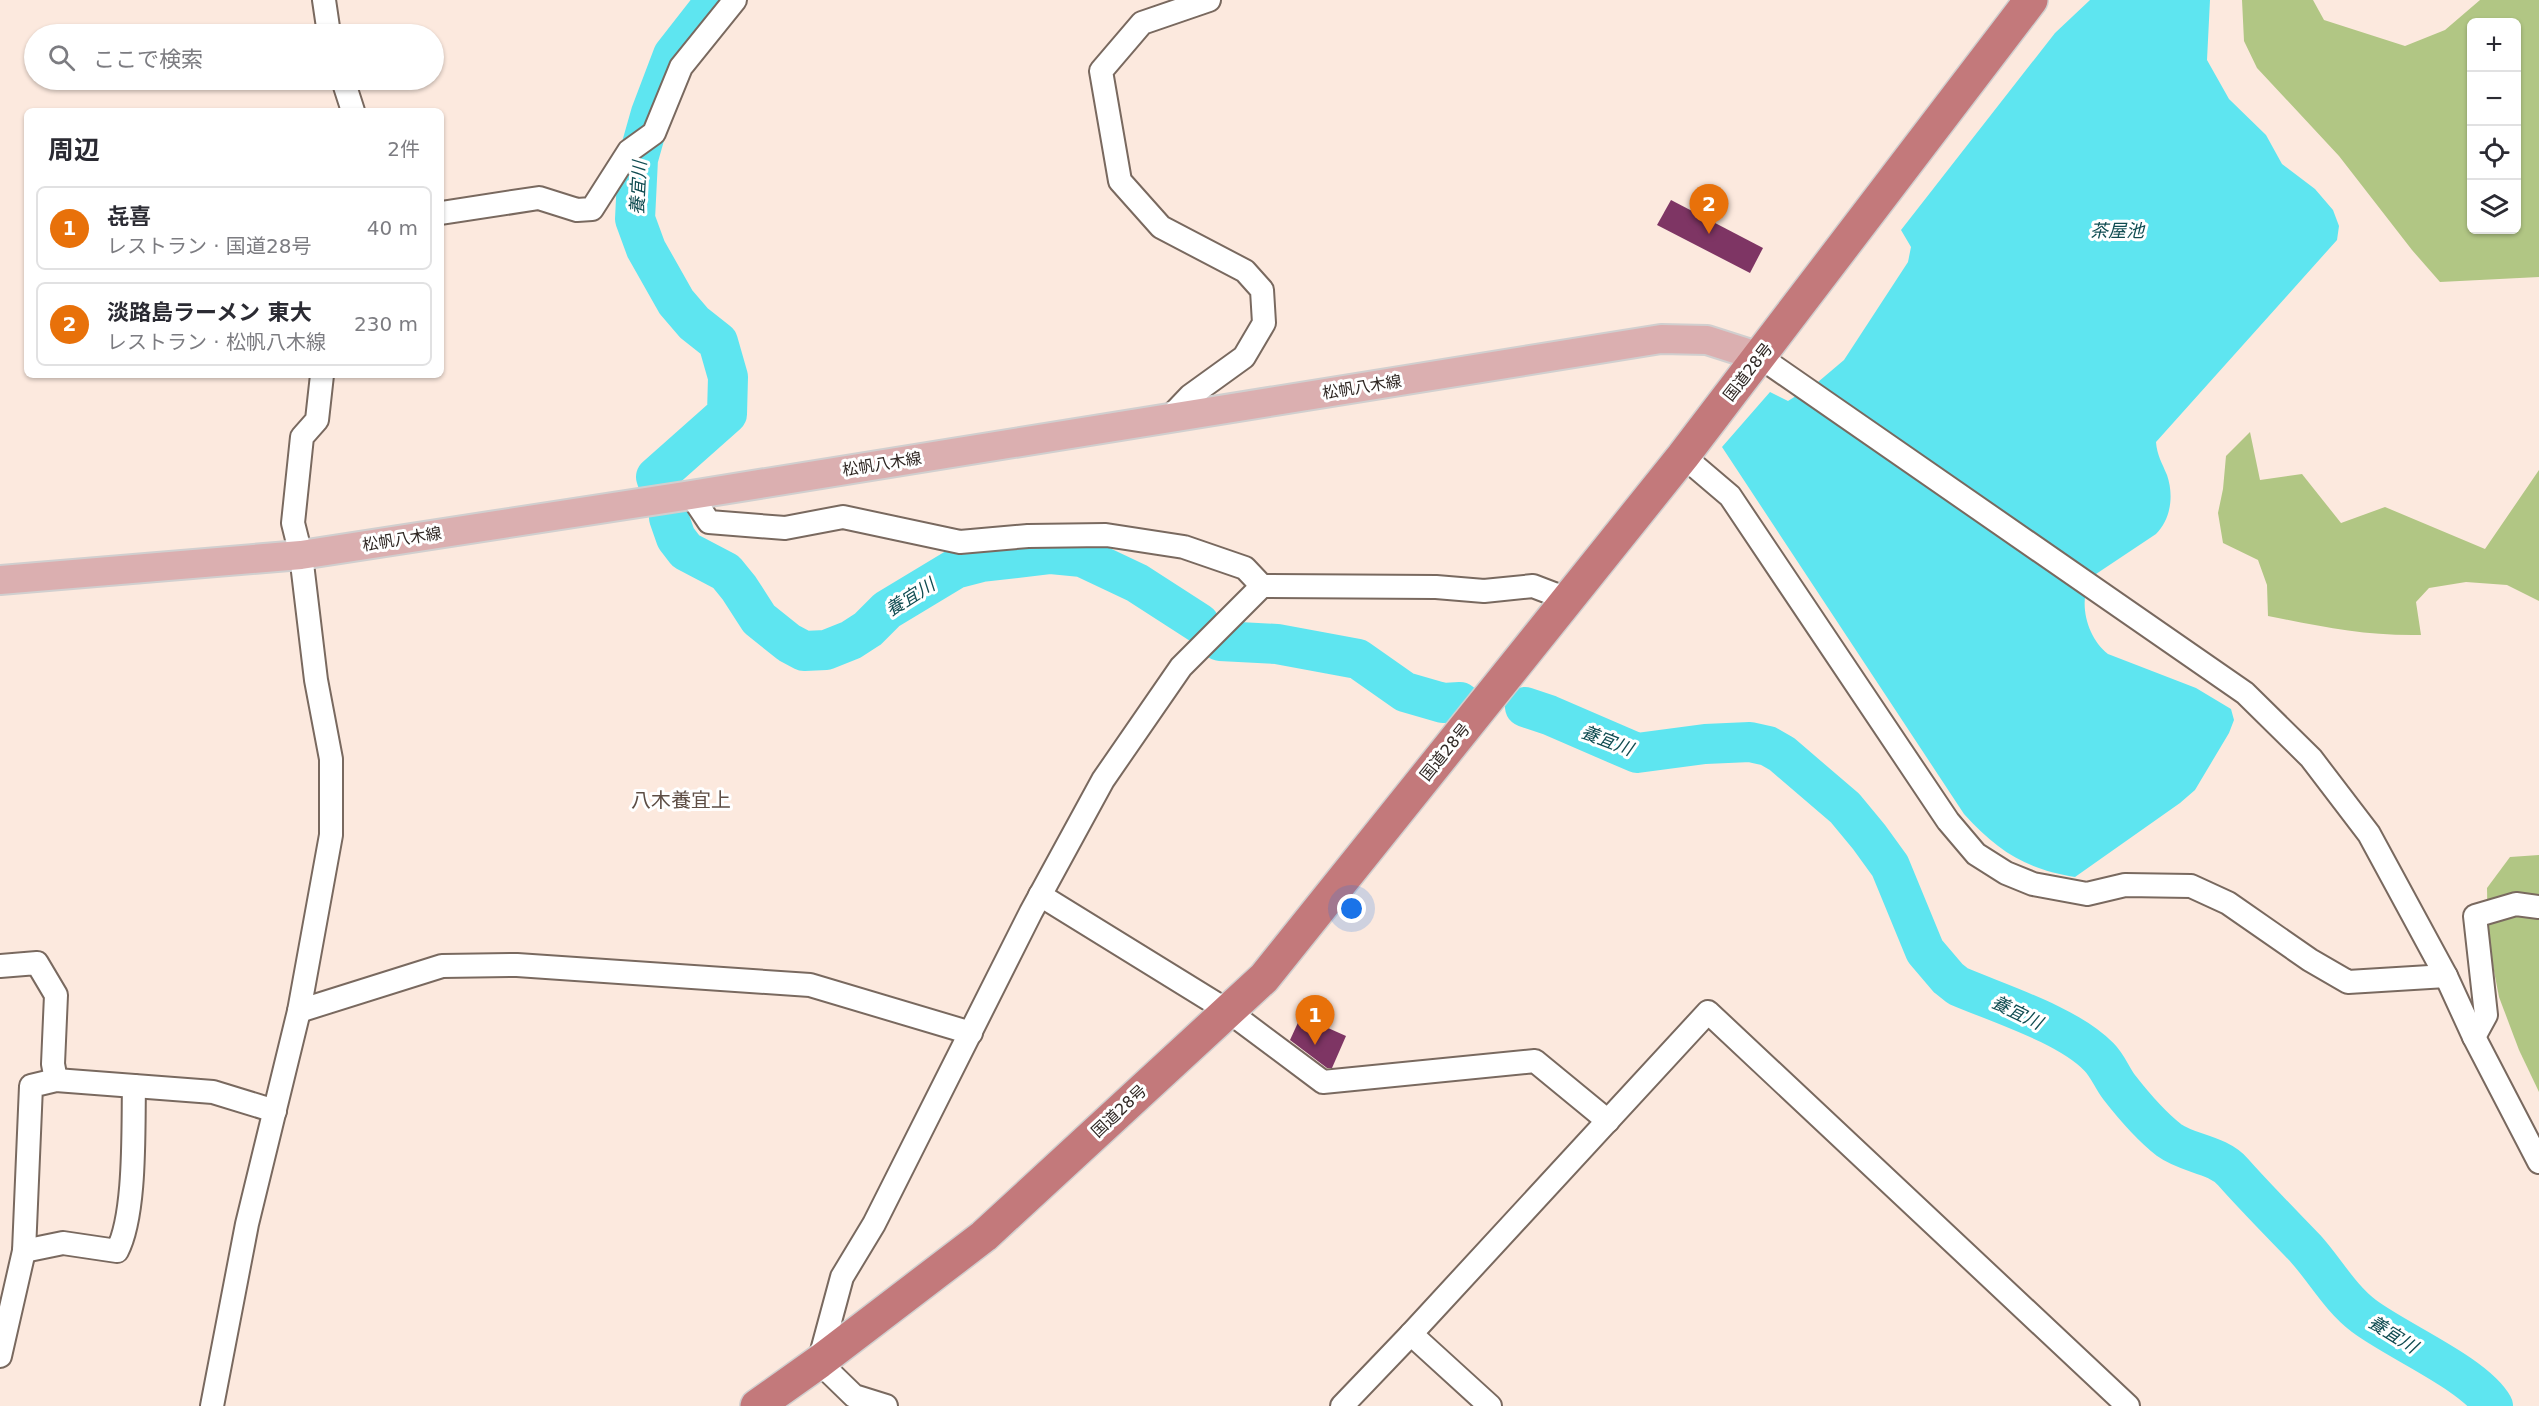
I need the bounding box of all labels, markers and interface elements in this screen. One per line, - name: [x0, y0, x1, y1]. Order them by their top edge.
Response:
- map controls: [2467, 18, 2521, 234]
- button: +: [2467, 18, 2521, 72]
- search box: [24, 24, 444, 90]
- icon: search: [45, 41, 78, 74]
- text: ここで検索: [93, 47, 203, 72]
- button: −: [2467, 72, 2521, 126]
- button: locate: [2467, 126, 2521, 180]
- text: 周辺: [48, 135, 100, 165]
- text: 2件: [387, 137, 420, 161]
- water label: 養宜川: [626, 158, 650, 216]
- button: layers: [2467, 180, 2521, 234]
- pin: 2: [1690, 184, 1728, 234]
- text: 㐂喜: [107, 204, 151, 229]
- text: 1: [63, 216, 76, 240]
- text: 40 m: [367, 216, 418, 240]
- water label: 茶屋池: [2090, 220, 2146, 241]
- text: レストラン · 国道28号: [107, 234, 312, 258]
- text: 淡路島ラーメン 東大: [107, 300, 312, 325]
- text: 2: [63, 312, 76, 336]
- text: 230 m: [354, 312, 418, 336]
- text: レストラン · 松帆八木線: [107, 330, 326, 354]
- street label: 国道28号: [1719, 339, 1777, 405]
- street label: 松帆八木線: [1321, 371, 1403, 403]
- street label: 松帆八木線: [841, 448, 923, 480]
- street label: 松帆八木線: [361, 523, 443, 555]
- water label: 養宜川: [882, 573, 940, 620]
- street label: 国道28号: [1416, 719, 1474, 785]
- water label: 養宜川: [1578, 721, 1638, 760]
- district label: 八木養宜上: [631, 788, 731, 812]
- your location: [1337, 894, 1366, 923]
- water label: 養宜川: [1988, 991, 2048, 1034]
- pin: 1: [1296, 996, 1334, 1045]
- street label: 国道28号: [1088, 1081, 1150, 1141]
- water label: 養宜川: [2365, 1311, 2423, 1358]

